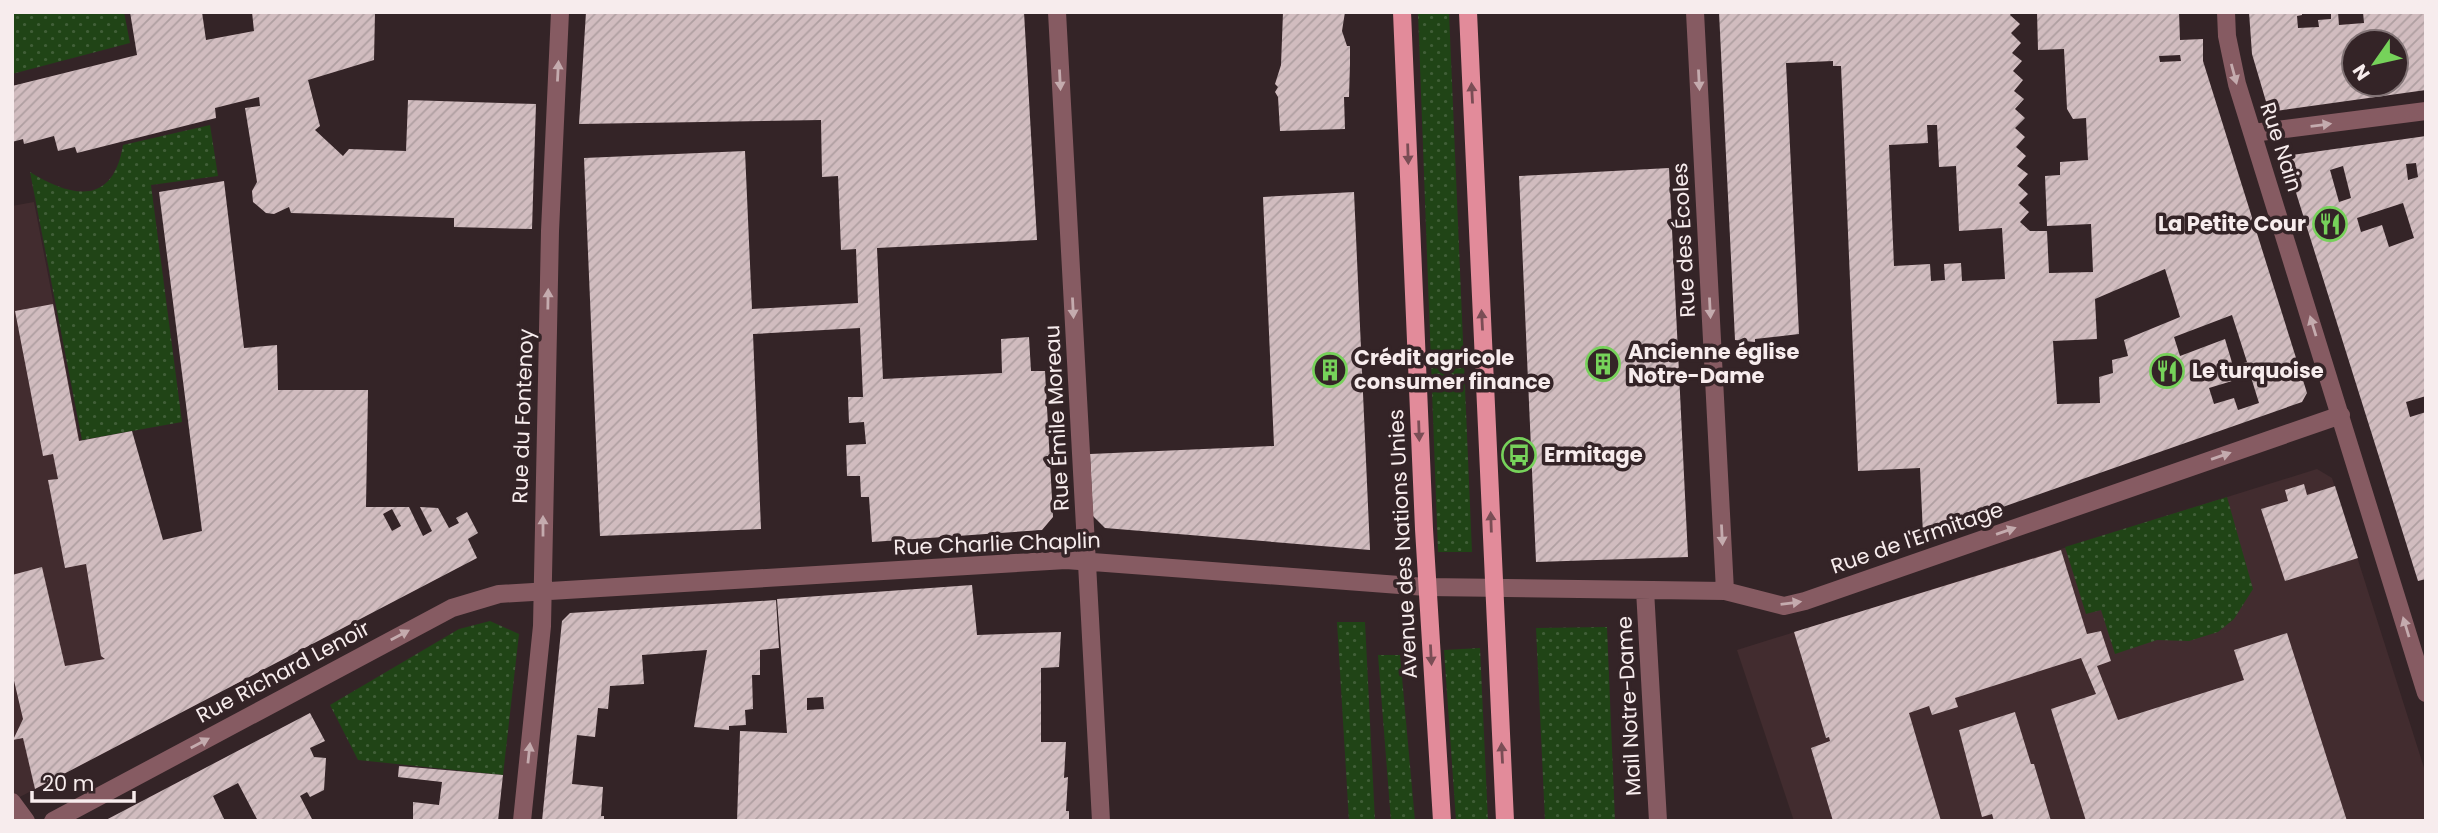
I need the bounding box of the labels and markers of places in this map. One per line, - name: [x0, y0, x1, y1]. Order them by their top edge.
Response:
- restaurant icon: La Petite Cour: [2311, 205, 2349, 243]
- place label: La Petite Cour: [2158, 209, 2306, 238]
- place label: Ancienne église Notre-Dame: [1628, 337, 1799, 390]
- place label: Crédit agricole consumer finance: [1354, 343, 1551, 396]
- building icon: Ancienne église Notre-Dame: [1584, 345, 1622, 383]
- building icon: Crédit agricole consumer finance: [1311, 351, 1349, 389]
- restaurant icon: Le turquoise: [2148, 352, 2186, 390]
- place label: Le turquoise: [2192, 356, 2324, 385]
- bus stop icon: Ermitage: [1500, 436, 1538, 474]
- place label: Ermitage: [1544, 440, 1643, 469]

